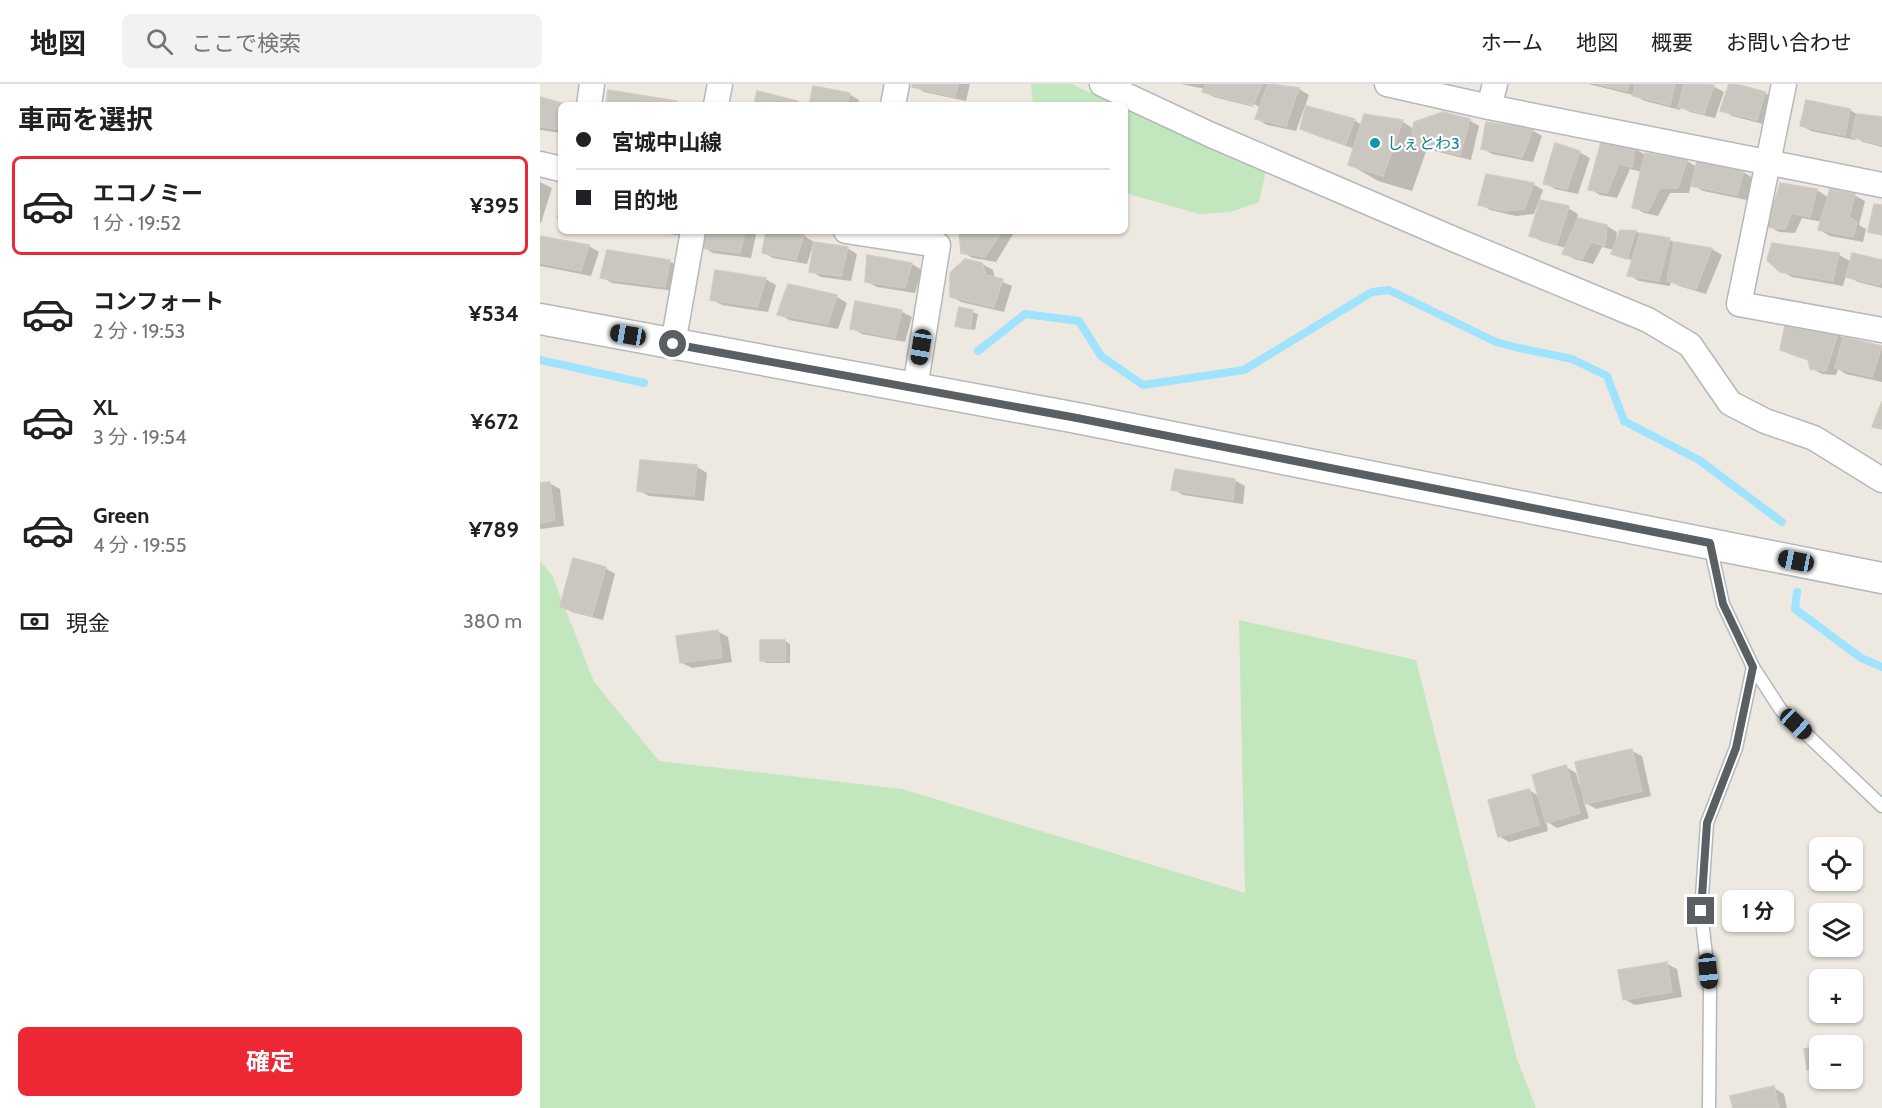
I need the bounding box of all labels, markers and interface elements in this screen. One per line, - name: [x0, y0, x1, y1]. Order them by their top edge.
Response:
- search box: [122, 14, 542, 68]
- icon: search: [143, 25, 176, 58]
- text: 地図: [30, 26, 86, 60]
- text: ここで検索: [191, 30, 301, 57]
- text: ホーム: [1481, 30, 1543, 55]
- text: 地図: [1576, 30, 1618, 55]
- text: 概要: [1651, 30, 1693, 55]
- text: お問い合わせ: [1726, 30, 1852, 55]
- text: 車両を選択: [18, 103, 153, 136]
- text: 宮城中山線: [612, 129, 722, 156]
- place label: しぇとわ3: [1387, 134, 1460, 153]
- marker: しぇとわ3: [1368, 136, 1382, 150]
- icon: car: [21, 179, 75, 233]
- text: エコノミー: [93, 180, 203, 207]
- text: 目的地: [612, 187, 678, 214]
- text: ¥395: [470, 192, 519, 219]
- text: 1 分 · 19:52: [93, 211, 181, 235]
- icon: car: [21, 287, 75, 341]
- text: コンフォート: [93, 288, 224, 315]
- text: ¥534: [468, 300, 519, 327]
- text: 2 分 · 19:53: [93, 319, 185, 343]
- car: [609, 323, 647, 347]
- car: [909, 328, 933, 366]
- route start: [659, 330, 686, 357]
- text: XL: [93, 394, 118, 421]
- icon: car: [21, 395, 75, 449]
- text: ¥672: [470, 408, 519, 435]
- text: 3 分 · 19:54: [93, 425, 187, 449]
- text: Green: [93, 502, 149, 529]
- icon: car: [21, 503, 75, 557]
- text: ¥789: [469, 516, 519, 543]
- text: 4 分 · 19:55: [93, 533, 187, 557]
- car: [1777, 549, 1815, 573]
- icon: cash: [18, 605, 51, 638]
- text: 380 m: [463, 609, 522, 633]
- text: 現金: [66, 610, 110, 637]
- car: [1777, 705, 1815, 743]
- map controls: [1809, 837, 1863, 1089]
- button: locate: [1809, 837, 1863, 891]
- callout: 1 分: [1722, 890, 1794, 932]
- route end: [1687, 897, 1714, 924]
- text: 1 分: [1742, 899, 1774, 923]
- button: layers: [1809, 903, 1863, 957]
- car: [1697, 952, 1719, 990]
- button: +: [1809, 969, 1863, 1023]
- button: 確定: [18, 1027, 522, 1096]
- button: −: [1809, 1035, 1863, 1089]

